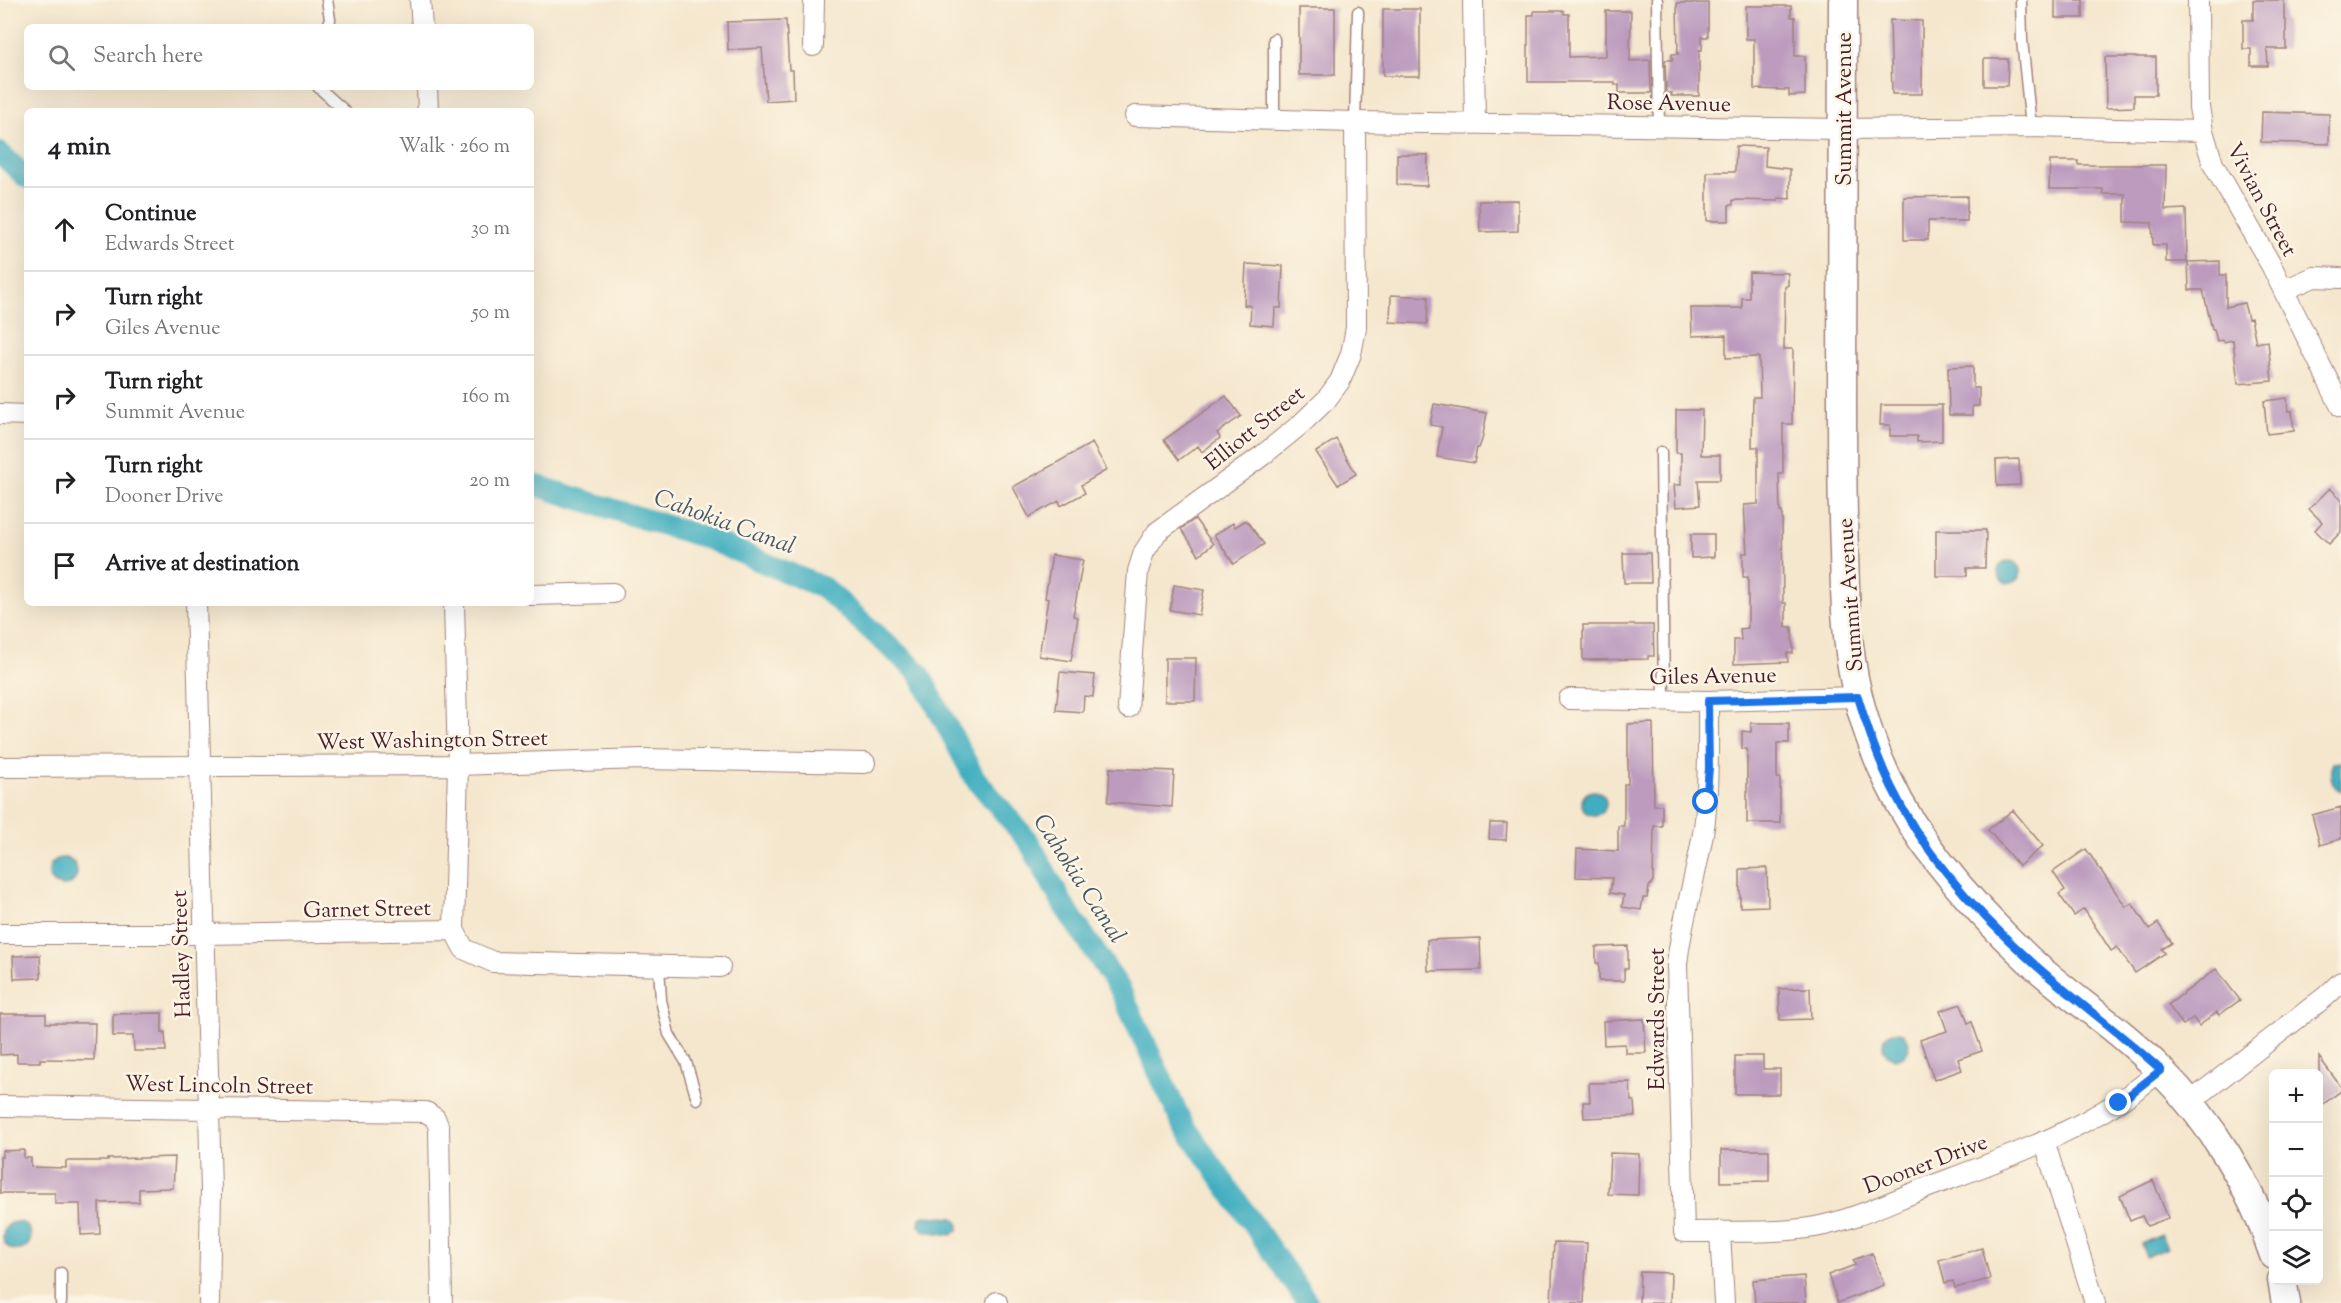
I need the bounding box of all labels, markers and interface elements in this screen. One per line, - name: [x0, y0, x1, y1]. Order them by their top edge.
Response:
- search box: [24, 24, 534, 90]
- street label: Summit Avenue: [1830, 32, 1862, 186]
- icon: search: [45, 41, 78, 74]
- text: Search here: [93, 41, 203, 73]
- street label: Rose Avenue: [1607, 88, 1731, 122]
- text: 4 min: [48, 129, 111, 166]
- text: Walk · 260 m: [399, 133, 510, 162]
- street label: Vivian Street: [2217, 138, 2304, 264]
- text: Continue: [105, 199, 196, 231]
- icon: ahead: [48, 213, 81, 246]
- text: 30 m: [471, 215, 510, 244]
- text: Edwards Street: [105, 231, 235, 260]
- text: Turn right: [105, 283, 202, 315]
- icon: right: [48, 297, 81, 330]
- text: 50 m: [472, 299, 510, 328]
- text: Giles Avenue: [105, 315, 221, 344]
- text: Turn right: [105, 367, 202, 399]
- street label: Elliott Street: [1199, 379, 1313, 480]
- icon: right: [48, 381, 81, 414]
- text: 160 m: [462, 383, 510, 412]
- text: Summit Avenue: [105, 399, 245, 428]
- text: Turn right: [105, 451, 202, 483]
- icon: right: [48, 465, 81, 498]
- text: 20 m: [469, 467, 510, 496]
- water label: Cahokia Canal: [649, 482, 800, 564]
- text: Dooner Drive: [105, 483, 224, 512]
- street label: Summit Avenue: [1831, 517, 1873, 673]
- icon: arrive: [48, 549, 81, 582]
- text: Arrive at destination: [105, 549, 300, 581]
- street label: Giles Avenue: [1649, 661, 1777, 695]
- street label: West Washington Street: [316, 724, 549, 760]
- route start: [1692, 788, 1718, 814]
- water label: Cahokia Canal: [1024, 808, 1133, 951]
- street label: Hadley Street: [165, 889, 201, 1018]
- street label: Garnet Street: [303, 894, 432, 928]
- street label: Edwards Street: [1643, 947, 1675, 1090]
- street label: West Lincoln Street: [125, 1069, 314, 1105]
- map controls: [2269, 1069, 2323, 1285]
- button: +: [2269, 1069, 2323, 1123]
- route end: [2105, 1089, 2131, 1115]
- button: −: [2269, 1123, 2323, 1177]
- street label: Dooner Drive: [1859, 1127, 1993, 1204]
- button: locate: [2269, 1177, 2323, 1231]
- button: layers: [2269, 1231, 2323, 1285]

